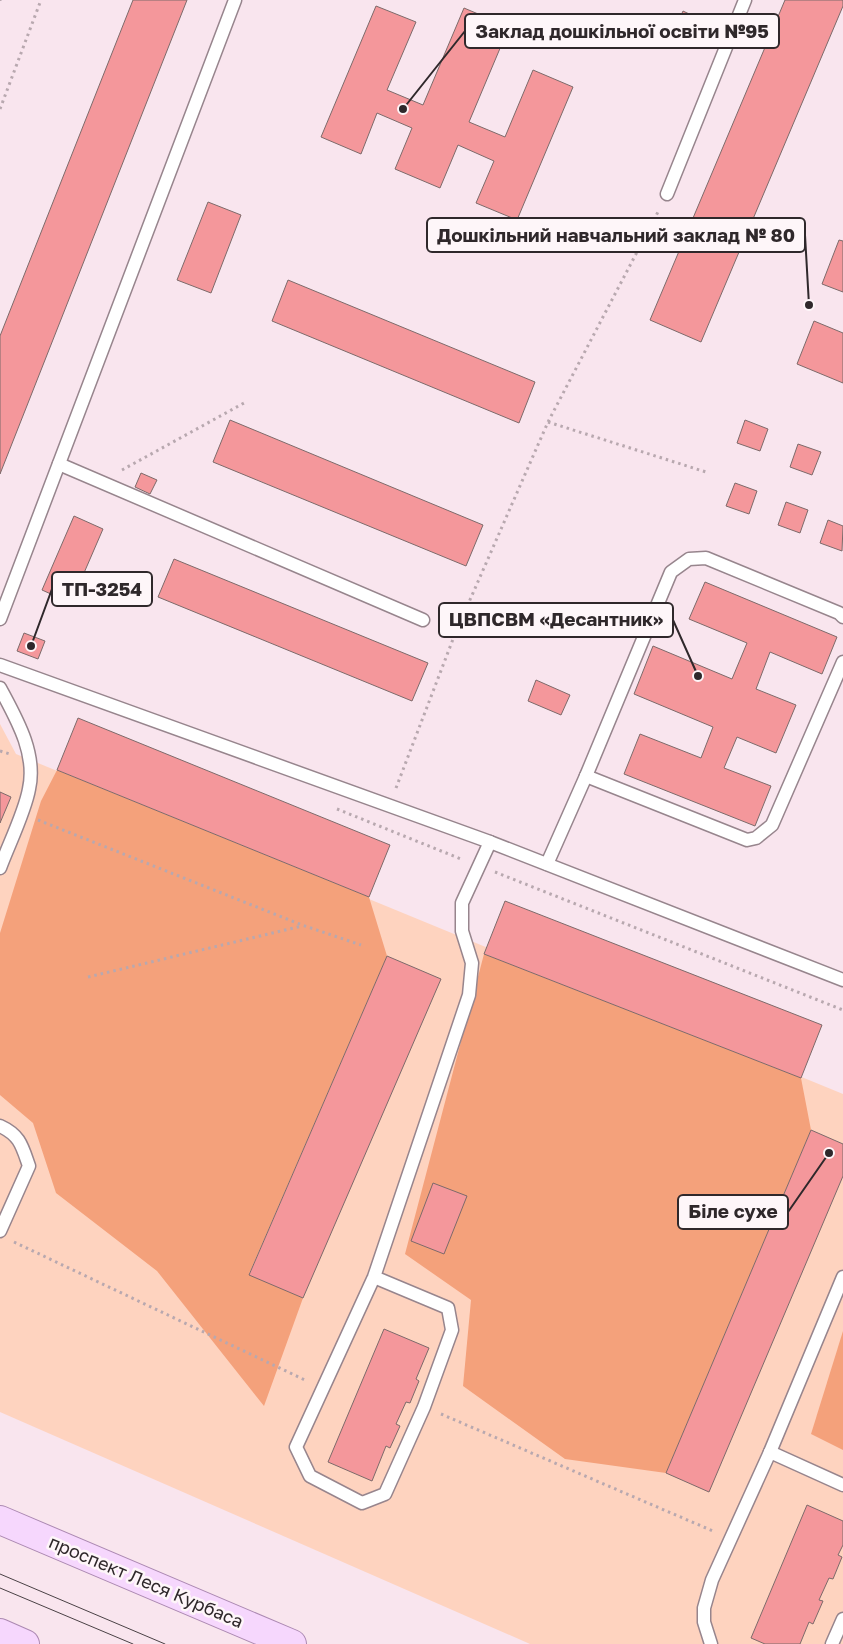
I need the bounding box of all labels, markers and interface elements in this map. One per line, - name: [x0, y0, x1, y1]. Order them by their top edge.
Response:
- callout: Заклад дошкільної освіти №95: [465, 14, 779, 48]
- text: Заклад дошкільної освіти №95: [475, 19, 769, 42]
- callout: Дошкільний навчальний заклад № 80: [427, 218, 805, 252]
- text: Дошкільний навчальний заклад № 80: [437, 223, 795, 246]
- callout: ТП-3254: [52, 572, 152, 606]
- text: ТП-3254: [62, 577, 142, 600]
- callout: ЦВПСВМ «Десантник»: [439, 603, 673, 637]
- text: ЦВПСВМ «Десантник»: [449, 607, 663, 630]
- callout: Біле сухе: [678, 1195, 788, 1229]
- text: Біле сухе: [688, 1199, 778, 1222]
- street label: проспект Леся Курбаса: [46, 1530, 247, 1632]

